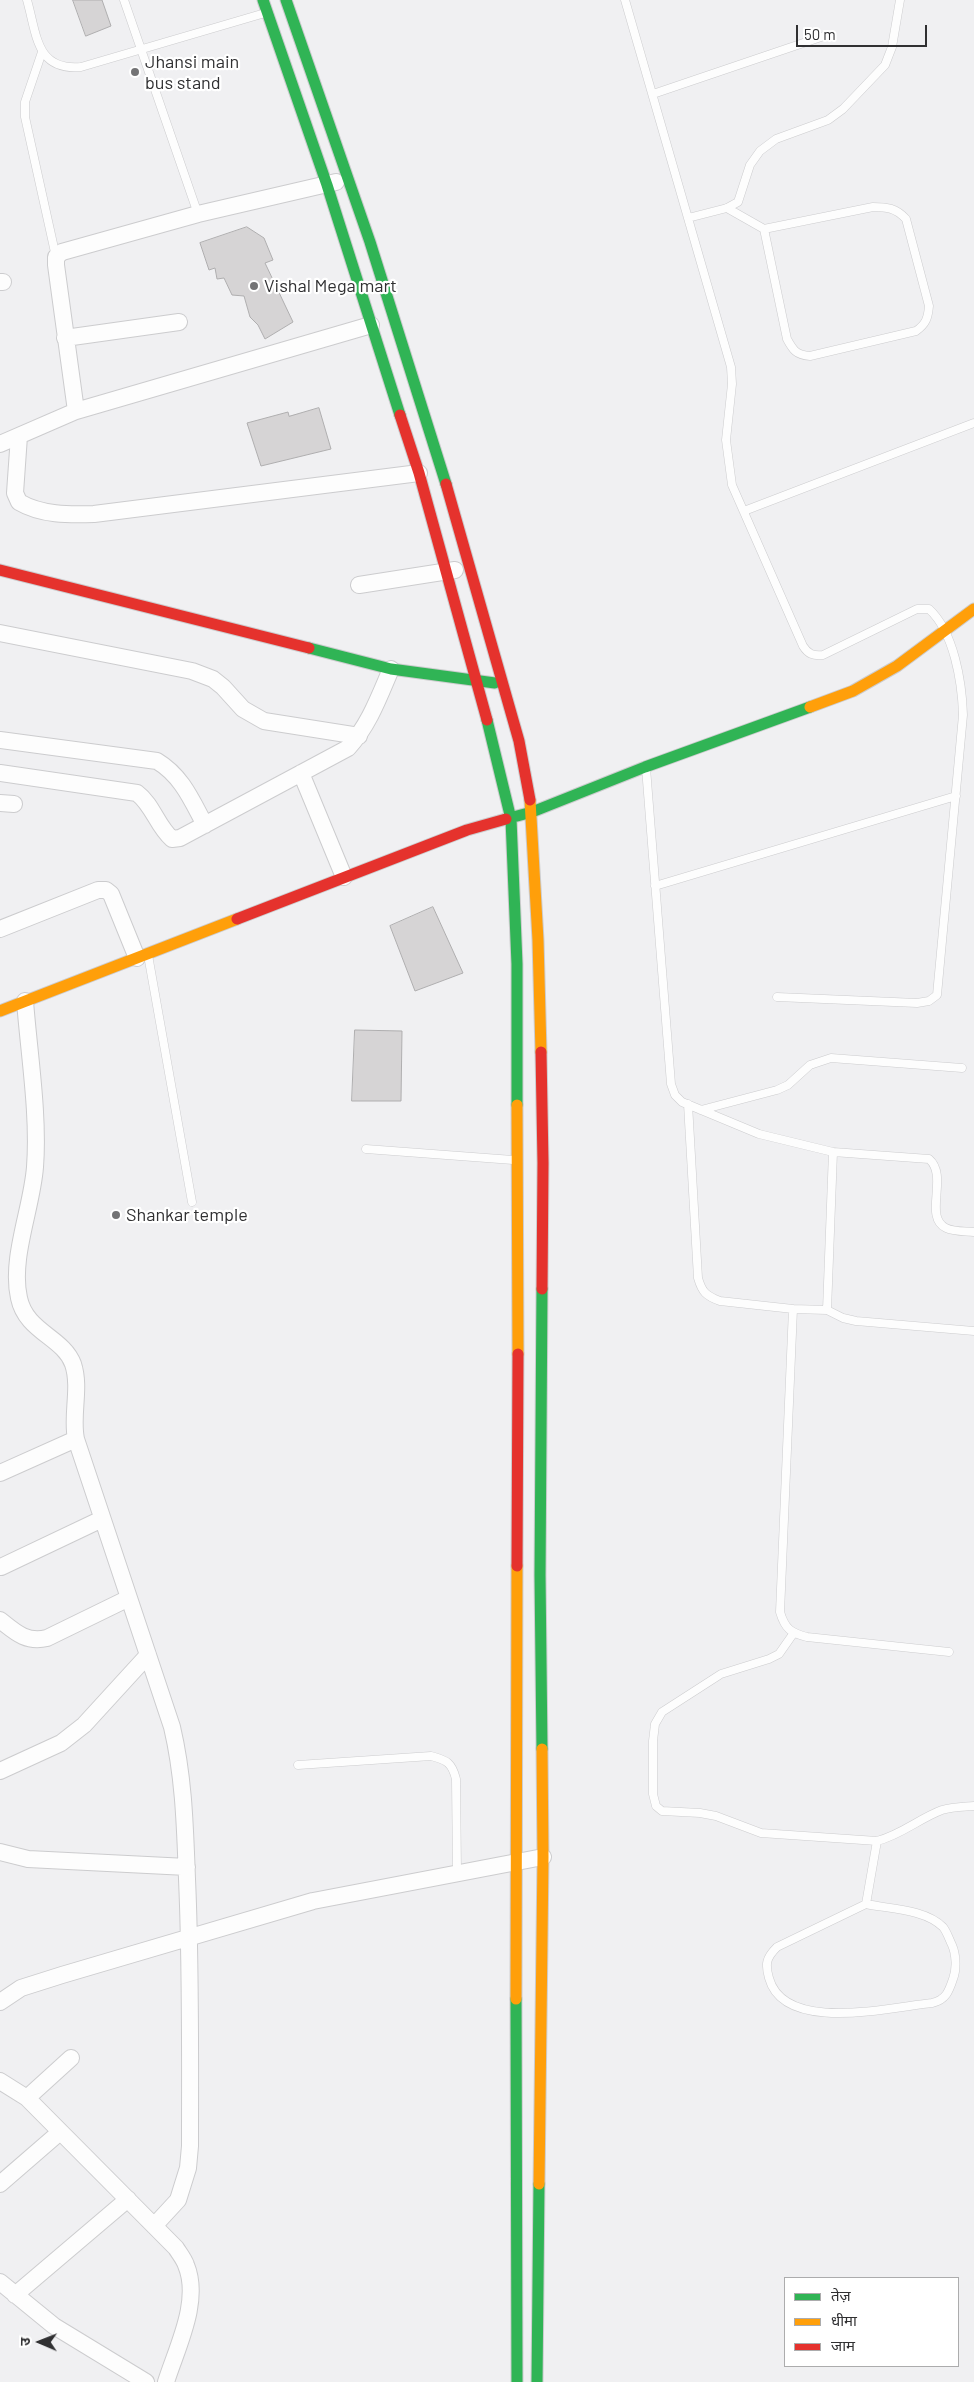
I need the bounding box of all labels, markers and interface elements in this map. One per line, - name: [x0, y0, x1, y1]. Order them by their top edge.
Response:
- scale bar: [799, 15, 930, 47]
- text: 50 m: [804, 25, 836, 43]
- place label: Jhansi main bus stand: [145, 51, 239, 94]
- marker: Jhansi main bus stand: [129, 66, 141, 78]
- place label: Vishal Mega mart: [264, 275, 397, 297]
- marker: Vishal Mega mart: [248, 280, 260, 292]
- place label: Shankar temple: [126, 1204, 248, 1226]
- marker: Shankar temple: [110, 1209, 122, 1221]
- legend: [784, 2277, 959, 2367]
- text: तेज़: [831, 2286, 851, 2304]
- text: धीमा: [831, 2311, 857, 2329]
- north arrow: [15, 2317, 65, 2367]
- text: जाम: [831, 2336, 855, 2354]
- text: उ: [16, 2337, 33, 2346]

